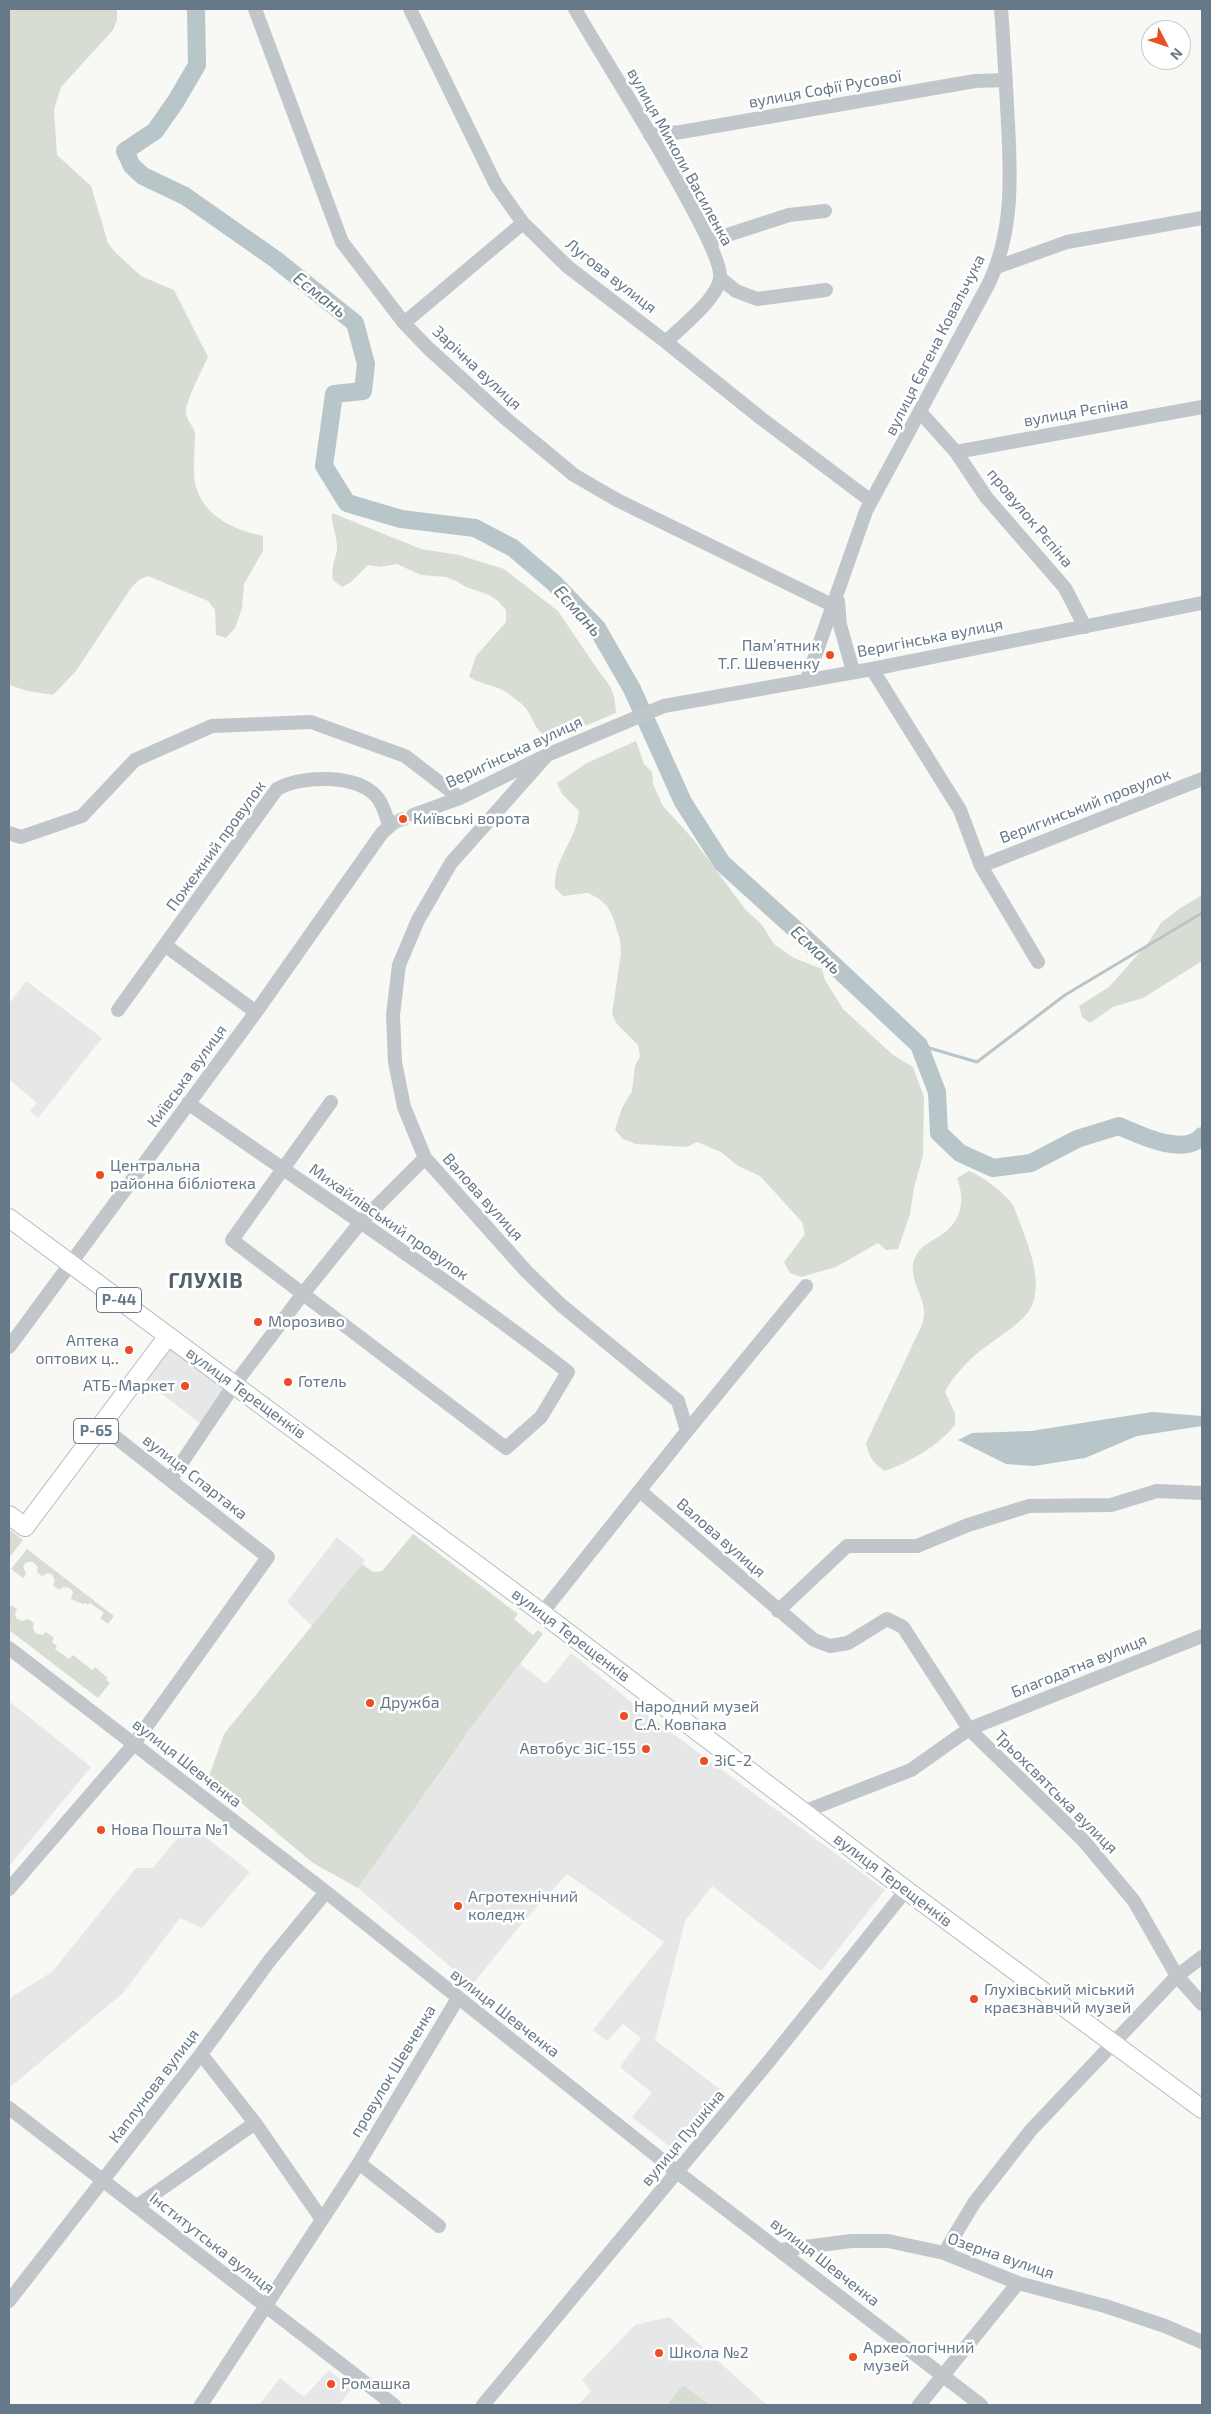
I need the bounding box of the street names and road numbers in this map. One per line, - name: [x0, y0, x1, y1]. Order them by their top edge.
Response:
- street label: вулиця Миколи Василенка: [623, 65, 737, 249]
- street label: вулиця Софії Русової: [747, 66, 903, 112]
- street label: Лугова вулиця: [562, 235, 660, 317]
- street label: вулиця Євгена Ковальчука: [881, 251, 989, 439]
- street label: Зарічна вулиця: [429, 322, 525, 414]
- street label: вулиця Рєпіна: [1022, 393, 1130, 431]
- street label: провулок Рєпіна: [983, 465, 1077, 571]
- street label: Веригінська вулиця: [855, 614, 1005, 662]
- street label: Веригінська вулиця: [443, 712, 585, 792]
- street label: Веригинський провулок: [997, 765, 1173, 847]
- street label: Пожежний провулок: [162, 777, 270, 915]
- street label: Київська вулиця: [143, 1021, 231, 1131]
- street label: Валова вулиця: [439, 1149, 527, 1245]
- street label: Михайлівський провулок: [306, 1160, 472, 1284]
- road number: Р-44: [96, 1288, 142, 1312]
- street label: вулиця Терещенків: [182, 1343, 310, 1443]
- road number: Р-65: [74, 1418, 118, 1444]
- street label: вулиця Спартака: [139, 1430, 251, 1524]
- street label: Валова вулиця: [673, 1494, 769, 1582]
- street label: вулиця Терещенків: [508, 1584, 634, 1686]
- street label: Благодатна вулиця: [1008, 1630, 1150, 1702]
- street label: вулиця Шевченка: [129, 1714, 245, 1812]
- street label: Трьохсвятська вулиця: [990, 1726, 1122, 1858]
- street label: вулиця Терещенків: [830, 1829, 956, 1931]
- street label: вулиця Шевченка: [447, 1964, 563, 2062]
- street label: провулок Шевченка: [346, 2001, 440, 2141]
- street label: Каплунова вулиця: [105, 2025, 203, 2147]
- street label: вулиця Пушкіна: [637, 2086, 729, 2190]
- street label: Інститутська вулиця: [146, 2188, 278, 2298]
- street label: вулиця Шевченка: [767, 2213, 883, 2311]
- street label: Озерна вулиця: [945, 2229, 1057, 2283]

